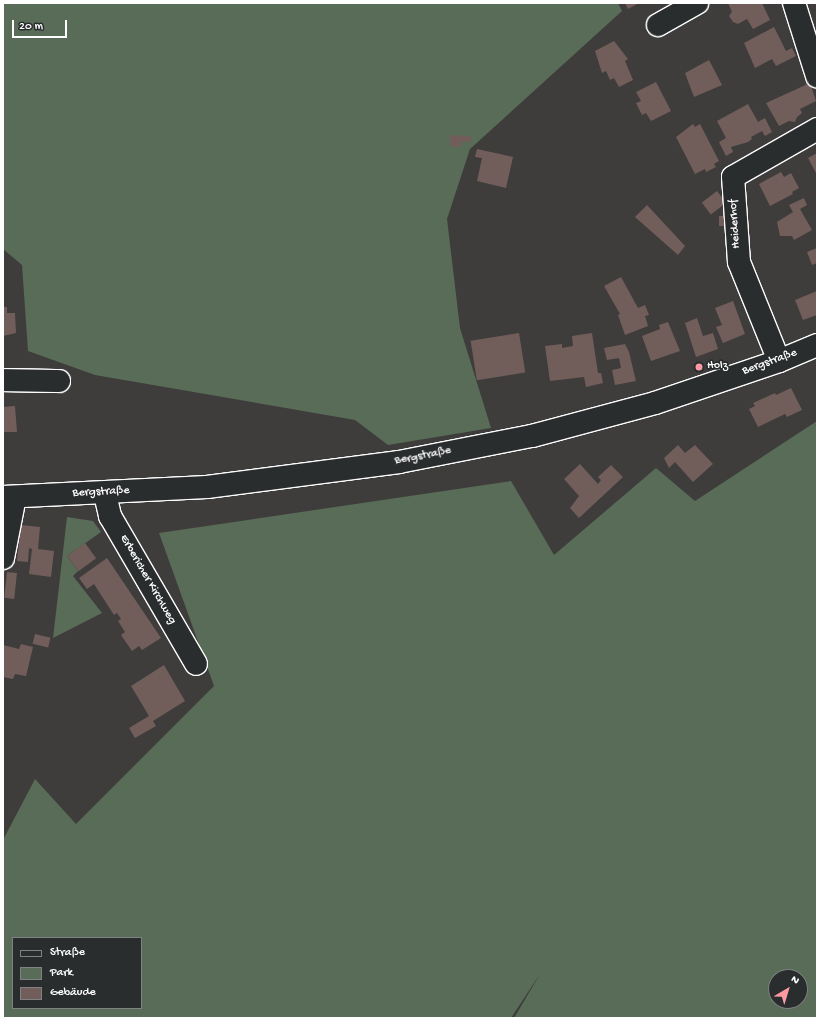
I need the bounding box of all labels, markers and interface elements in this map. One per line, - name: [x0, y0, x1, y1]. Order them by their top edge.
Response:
- scale bar: [14, 12, 69, 38]
- text: 20 m: [19, 20, 43, 34]
- street label: Heiderhof: [727, 199, 745, 249]
- street label: Bergstraße: [741, 346, 799, 380]
- place label: Holz: [707, 360, 728, 374]
- marker: Holz: [694, 362, 704, 372]
- street label: Bergstraße: [394, 444, 452, 470]
- street label: Bergstraße: [72, 484, 130, 502]
- street label: Erbericher Kirchweg: [115, 533, 179, 627]
- legend: [12, 937, 142, 1009]
- text: Straße: [50, 946, 85, 960]
- text: Park: [50, 966, 73, 980]
- north arrow: [768, 969, 808, 1009]
- text: N: [788, 973, 801, 987]
- text: Gebäude: [50, 986, 96, 1000]

